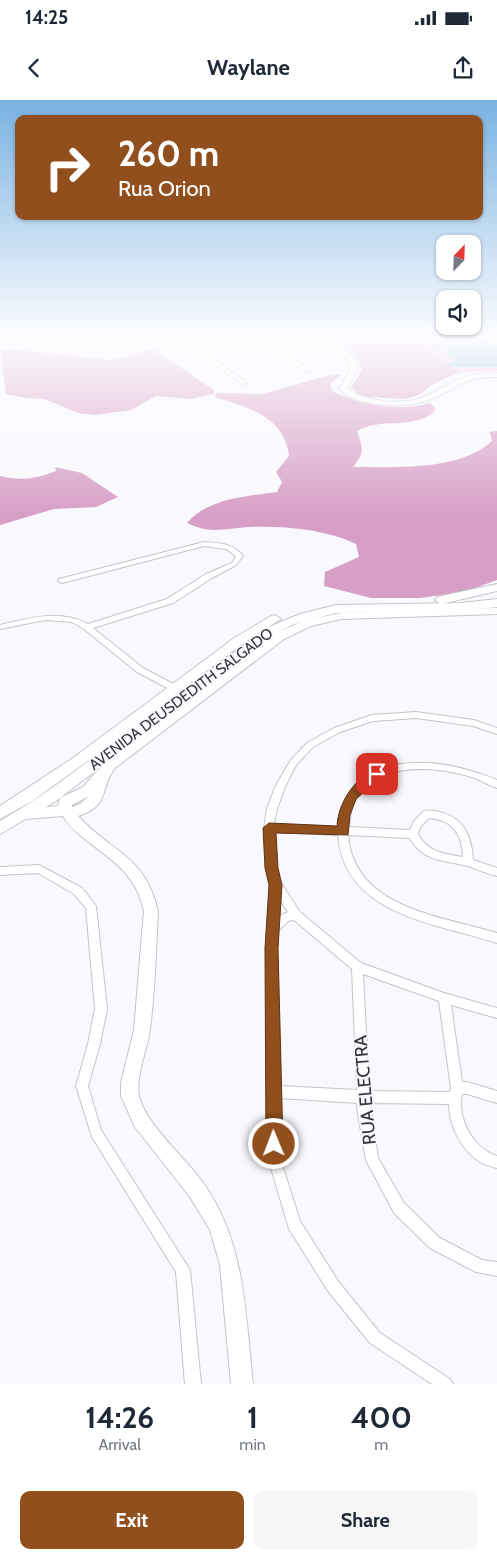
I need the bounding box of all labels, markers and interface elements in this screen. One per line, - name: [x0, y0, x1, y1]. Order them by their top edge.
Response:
- text: 14:25: [25, 6, 68, 29]
- icon: back: [20, 54, 48, 82]
- text: Waylane: [207, 54, 290, 81]
- icon: share: [449, 54, 477, 82]
- text: 260 m: [118, 132, 219, 175]
- icon: right: [35, 135, 100, 200]
- text: Rua Orion: [118, 175, 211, 202]
- north arrow: [436, 235, 481, 280]
- map controls: [436, 235, 481, 335]
- button: sound: [436, 290, 481, 335]
- street label: AVENIDA DEUSDEDITH SALGADO: [86, 624, 276, 774]
- pin: [356, 753, 398, 795]
- icon: arrive: [363, 760, 391, 788]
- street label: RUA ELECTRA: [349, 1034, 381, 1146]
- position arrow: [247, 1117, 299, 1169]
- text: 14:26: [85, 1399, 154, 1436]
- text: 1: [247, 1399, 258, 1436]
- text: 400: [351, 1399, 412, 1436]
- text: Arrival: [98, 1435, 141, 1454]
- text: min: [239, 1435, 266, 1454]
- text: m: [374, 1435, 388, 1454]
- button: Exit: [20, 1491, 244, 1549]
- button: Share: [254, 1491, 477, 1549]

